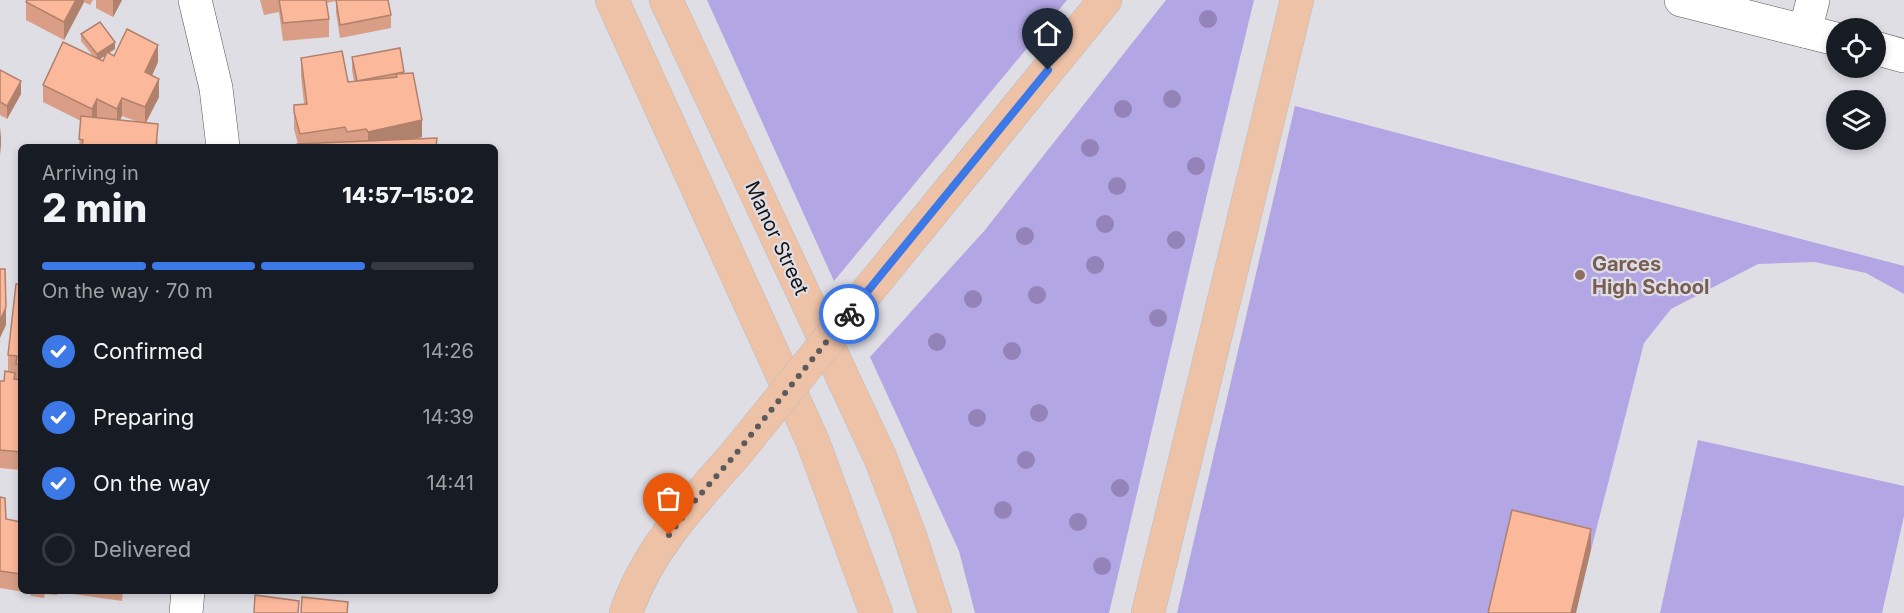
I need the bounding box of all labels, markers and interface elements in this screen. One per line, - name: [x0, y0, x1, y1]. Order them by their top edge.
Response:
- pin: [1022, 8, 1073, 70]
- icon: home: [1031, 17, 1064, 50]
- map controls: [1826, 18, 1886, 150]
- button: locate: [1826, 18, 1886, 78]
- button: layers: [1826, 90, 1886, 150]
- text: Arriving in: [42, 161, 139, 185]
- street label: Manor Street: [740, 177, 814, 299]
- text: 14:57–15:02: [342, 182, 474, 208]
- text: 2 min: [42, 184, 147, 231]
- place label: Garces High School: [1592, 252, 1709, 299]
- marker: Garces High School: [1573, 268, 1587, 282]
- text: On the way · 70 m: [42, 279, 213, 303]
- courier: [819, 284, 879, 344]
- icon: bike: [833, 298, 866, 331]
- icon: check: [42, 335, 75, 368]
- text: Confirmed: [93, 338, 203, 364]
- text: 14:26: [423, 339, 474, 363]
- icon: check: [42, 401, 75, 434]
- text: Preparing: [93, 404, 194, 430]
- text: 14:39: [422, 405, 474, 429]
- icon: check: [42, 467, 75, 500]
- text: On the way: [93, 470, 211, 496]
- text: 14:41: [427, 471, 474, 495]
- pin: [643, 473, 694, 535]
- icon: bag: [652, 482, 685, 515]
- text: Delivered: [93, 536, 191, 562]

